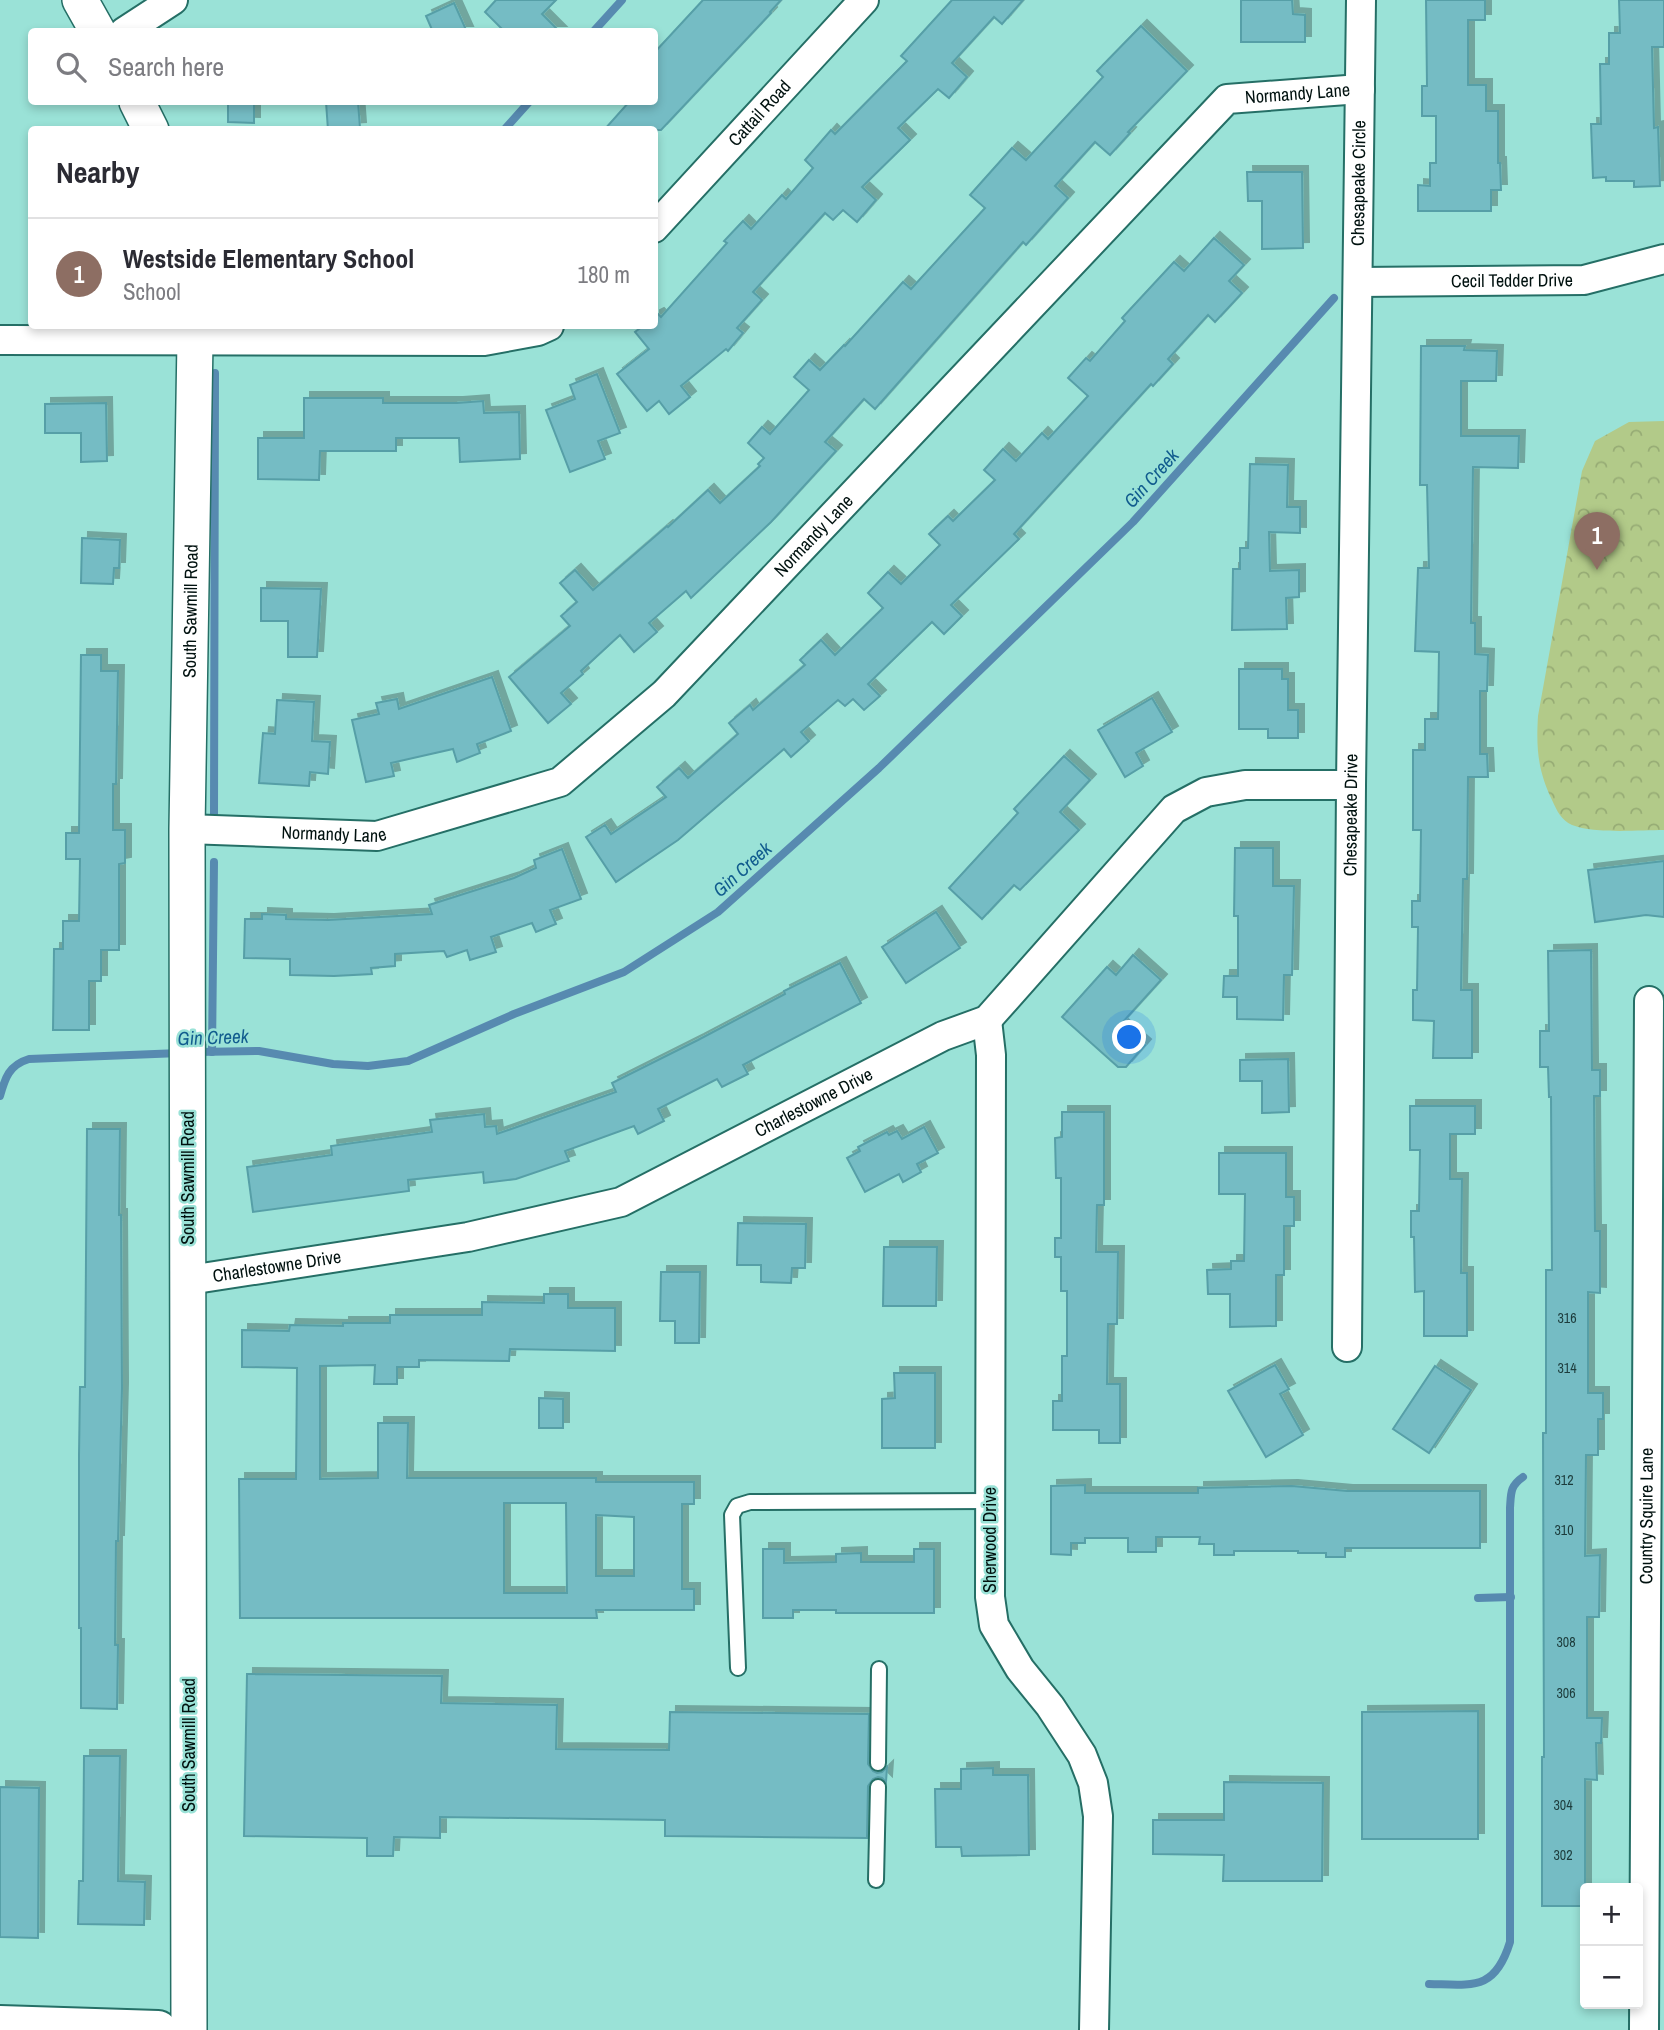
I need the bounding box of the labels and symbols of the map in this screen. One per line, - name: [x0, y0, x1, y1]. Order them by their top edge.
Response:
- street label: Cattail Road: [722, 74, 796, 152]
- street label: Normandy Lane: [1244, 77, 1351, 110]
- street label: Chesapeake Circle: [1345, 120, 1371, 246]
- street label: Cecil Tedder Drive: [1451, 267, 1573, 293]
- water label: Gin Creek: [1118, 442, 1185, 513]
- street label: Normandy Lane: [768, 489, 859, 582]
- pin: 1: [1574, 512, 1620, 570]
- street label: South Sawmill Road: [176, 544, 204, 678]
- street label: Chesapeake Drive: [1337, 754, 1363, 876]
- street label: Normandy Lane: [281, 819, 389, 848]
- water label: Gin Creek: [707, 835, 778, 902]
- your location: [1112, 1020, 1146, 1054]
- water label: Gin Creek: [177, 1023, 250, 1051]
- street label: Charlestowne Drive: [750, 1061, 877, 1143]
- street label: South Sawmill Road: [175, 1111, 200, 1245]
- street label: Charlestowne Drive: [211, 1244, 343, 1288]
- house number: 316: [1557, 1309, 1577, 1327]
- house number: 314: [1557, 1359, 1577, 1377]
- street label: Country Squire Lane: [1633, 1448, 1659, 1584]
- house number: 312: [1554, 1471, 1574, 1489]
- street label: Sherwood Drive: [977, 1487, 1002, 1593]
- house number: 310: [1554, 1521, 1574, 1539]
- house number: 308: [1556, 1633, 1576, 1651]
- street label: South Sawmill Road: [176, 1678, 201, 1812]
- house number: 306: [1556, 1684, 1576, 1702]
- house number: 304: [1553, 1796, 1573, 1814]
- house number: 302: [1553, 1846, 1573, 1864]

